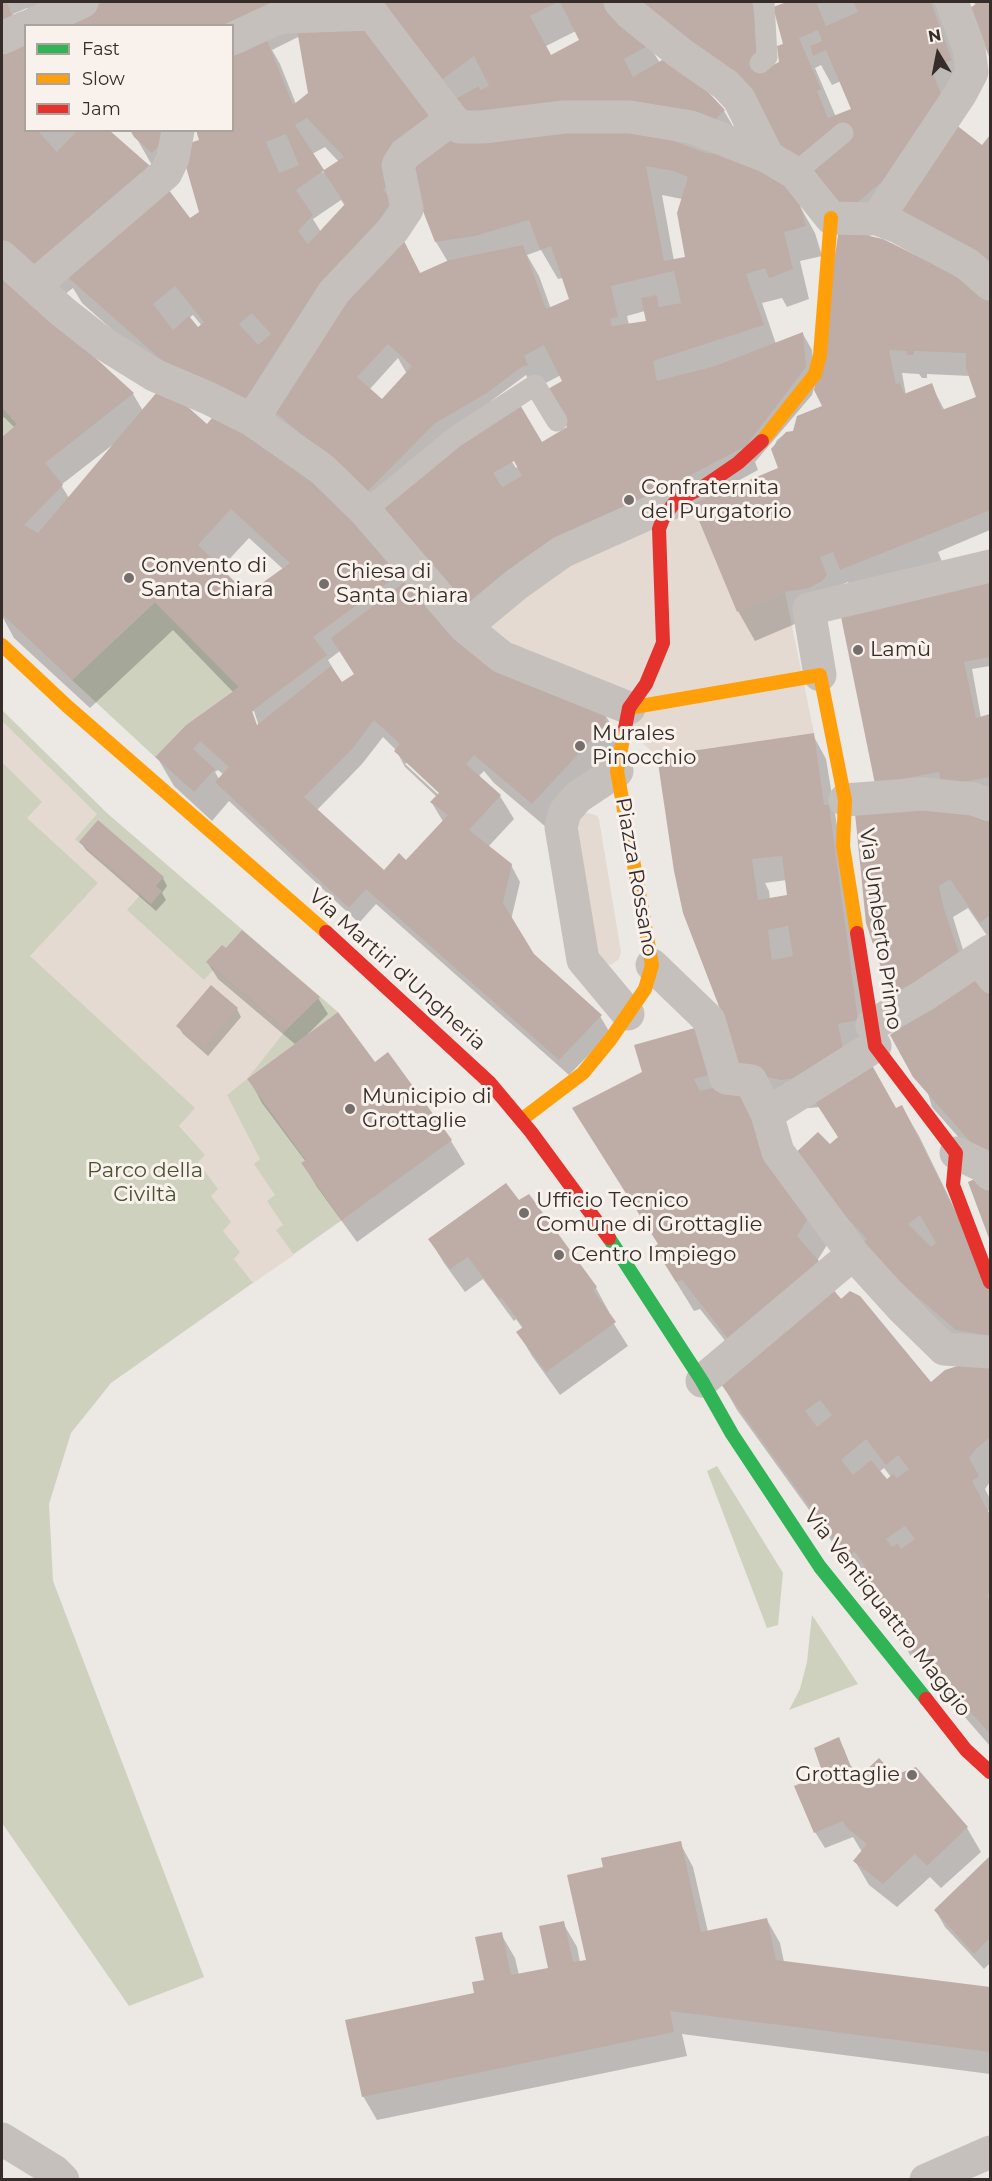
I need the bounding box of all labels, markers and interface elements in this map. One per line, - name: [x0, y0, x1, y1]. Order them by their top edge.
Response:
- legend: [24, 24, 234, 132]
- north arrow: [908, 24, 968, 84]
- text: N: [927, 25, 943, 46]
- text: Fast: [82, 38, 120, 60]
- text: Slow: [82, 68, 125, 90]
- text: Jam: [82, 98, 121, 120]
- place label: Confraternita del Purgatorio: [641, 475, 792, 525]
- marker: Confraternita del Purgatorio: [622, 493, 636, 507]
- place label: Convento di Santa Chiara: [141, 553, 274, 603]
- place label: Chiesa di Santa Chiara: [336, 559, 469, 609]
- marker: Convento di Santa Chiara: [122, 571, 136, 585]
- marker: Chiesa di Santa Chiara: [317, 577, 331, 591]
- place label: Lamù: [870, 637, 931, 663]
- marker: Lamù: [851, 643, 865, 657]
- place label: Murales Pinocchio: [592, 721, 696, 771]
- marker: Murales Pinocchio: [573, 739, 587, 753]
- street label: Piazza Rossano: [610, 796, 662, 958]
- street label: Via Umberto Primo: [853, 827, 907, 1031]
- street label: Via Martiri d'Ungheria: [303, 884, 491, 1056]
- place label: Municipio di Grottaglie: [362, 1084, 492, 1134]
- marker: Municipio di Grottaglie: [343, 1102, 357, 1116]
- park label: Parco della Civiltà: [87, 1158, 203, 1208]
- place label: Ufficio Tecnico Comune di Grottaglie: [536, 1188, 762, 1238]
- marker: Ufficio Tecnico Comune di Grottaglie: [517, 1206, 531, 1220]
- place label: Centro Impiego: [571, 1242, 736, 1268]
- marker: Centro Impiego: [552, 1248, 566, 1262]
- street label: Via Ventiquattro Maggio: [798, 1504, 976, 1722]
- place label: Grottaglie: [795, 1762, 900, 1788]
- marker: Grottaglie: [905, 1768, 919, 1782]

